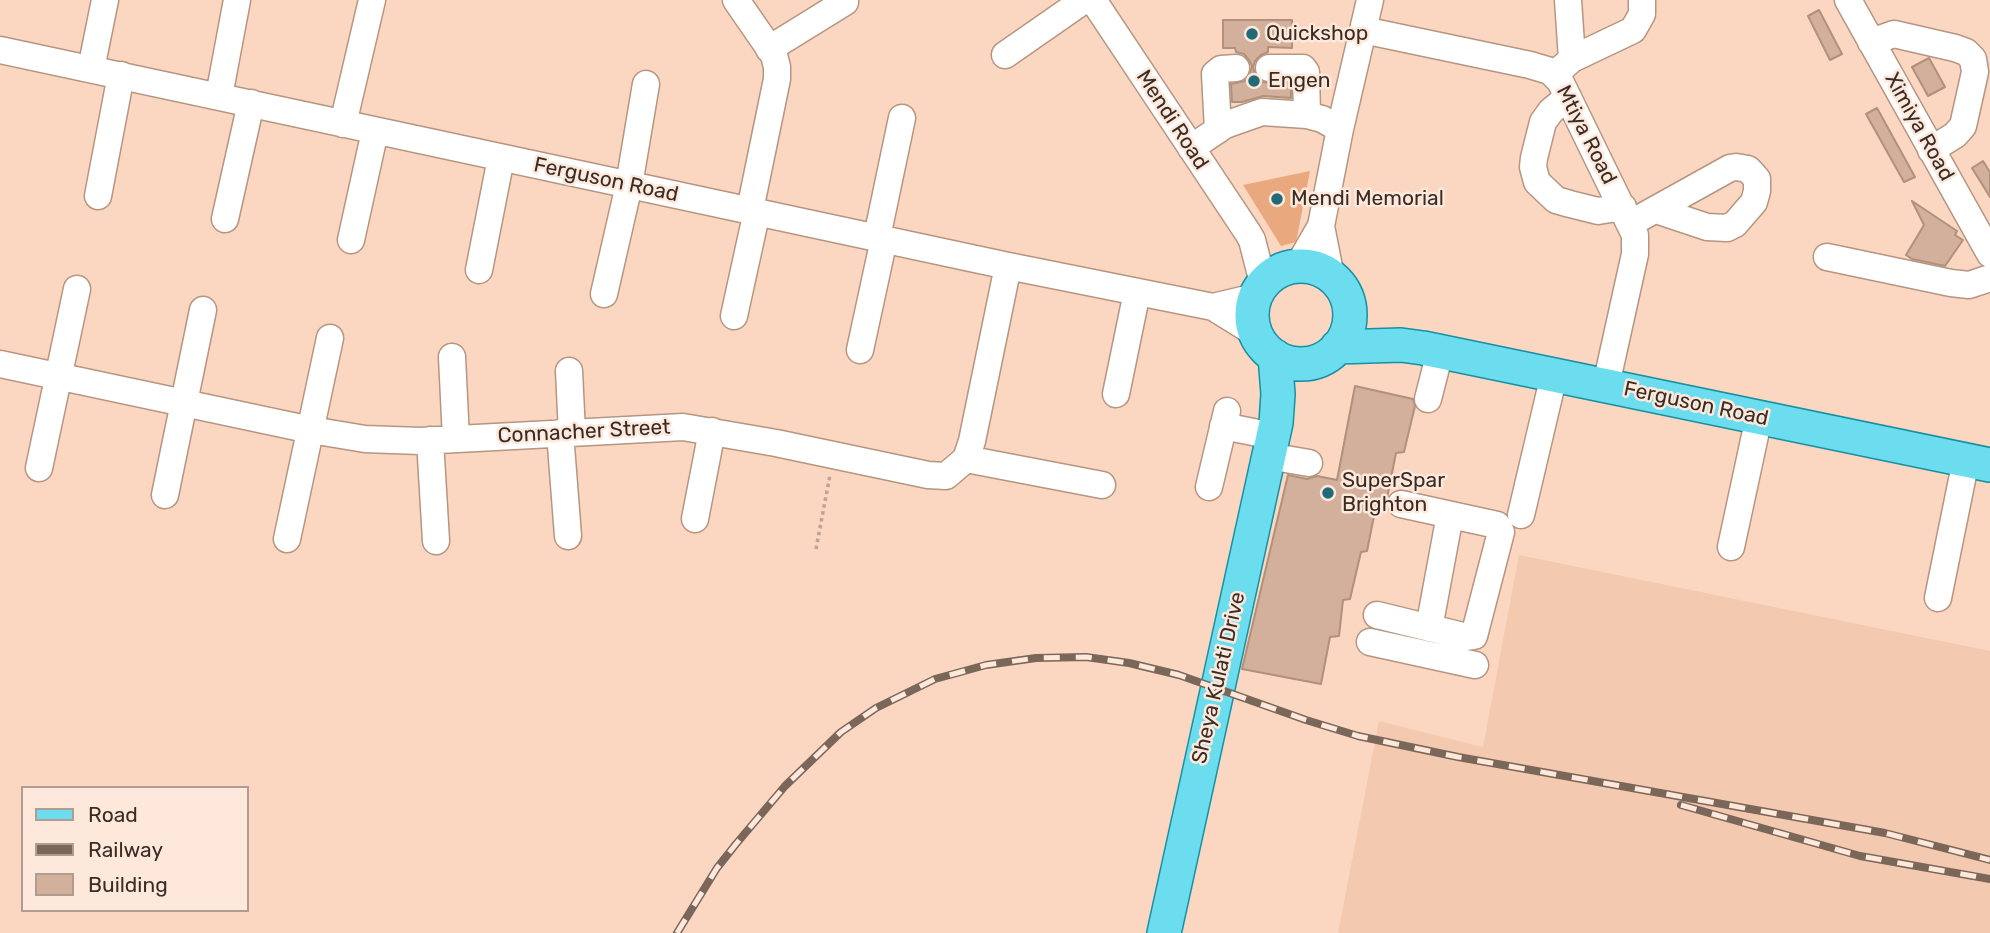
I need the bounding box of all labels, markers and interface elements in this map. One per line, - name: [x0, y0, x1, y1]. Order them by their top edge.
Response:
- place label: Quickshop: [1266, 21, 1368, 47]
- marker: Quickshop: [1244, 26, 1260, 42]
- street label: Mendi Road: [1130, 65, 1214, 175]
- place label: Engen: [1268, 68, 1330, 94]
- street label: Ximiya Road: [1879, 68, 1959, 186]
- marker: Engen: [1246, 73, 1262, 89]
- street label: Mtiya Road: [1550, 81, 1622, 189]
- street label: Ferguson Road: [531, 152, 681, 208]
- place label: Mendi Memorial: [1291, 186, 1444, 212]
- marker: Mendi Memorial: [1269, 191, 1285, 207]
- street label: Ferguson Road: [1621, 376, 1771, 432]
- street label: Connacher Street: [497, 415, 671, 449]
- place label: SuperSpar Brighton: [1342, 468, 1445, 518]
- marker: SuperSpar Brighton: [1320, 485, 1336, 501]
- street label: Sheya Kulati Drive: [1187, 590, 1251, 766]
- legend: [21, 786, 248, 912]
- text: Road: [88, 802, 138, 827]
- text: Railway: [88, 837, 163, 862]
- text: Building: [88, 872, 168, 897]

